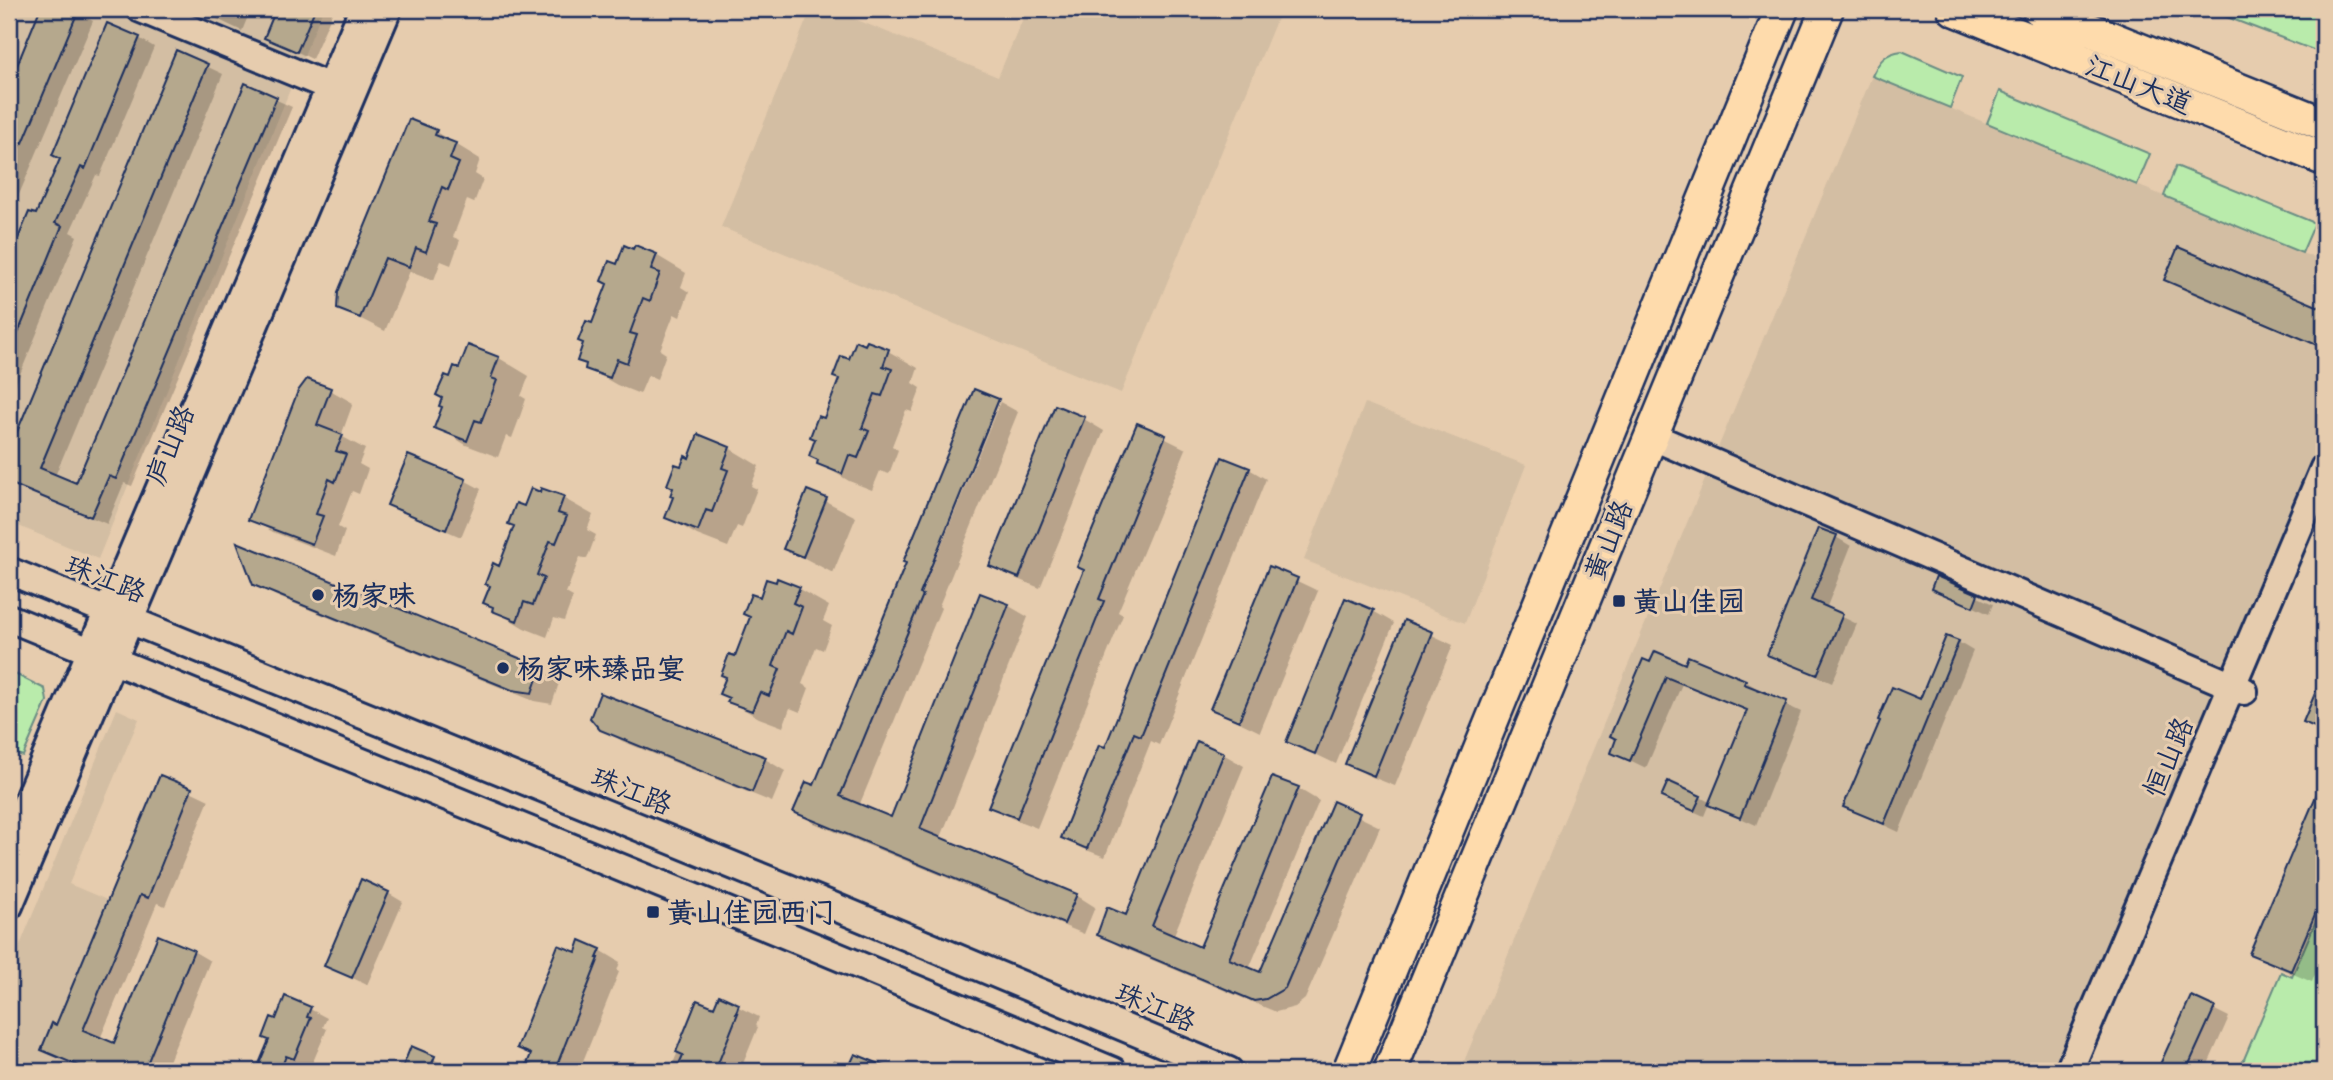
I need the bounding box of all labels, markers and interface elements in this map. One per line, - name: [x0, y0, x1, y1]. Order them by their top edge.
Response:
- street label: 江山大道: [2080, 47, 2197, 122]
- street label: 庐山路: [137, 400, 202, 491]
- street label: 黄山路: [1577, 495, 1640, 586]
- street label: 珠江路: [60, 547, 151, 610]
- place label: 杨家味: [332, 578, 416, 613]
- place label: 黄山佳园: [1633, 584, 1745, 619]
- marker: 杨家味: [310, 587, 326, 603]
- marker: 黄山佳园: [1611, 593, 1627, 609]
- place label: 杨家味臻品宴: [517, 651, 685, 686]
- marker: 杨家味臻品宴: [495, 660, 511, 676]
- street label: 恒山路: [2136, 712, 2201, 803]
- street label: 珠江路: [586, 759, 677, 822]
- place label: 黄山佳园西门: [667, 895, 835, 930]
- marker: 黄山佳园西门: [645, 904, 661, 920]
- street label: 珠江路: [1110, 974, 1201, 1039]

